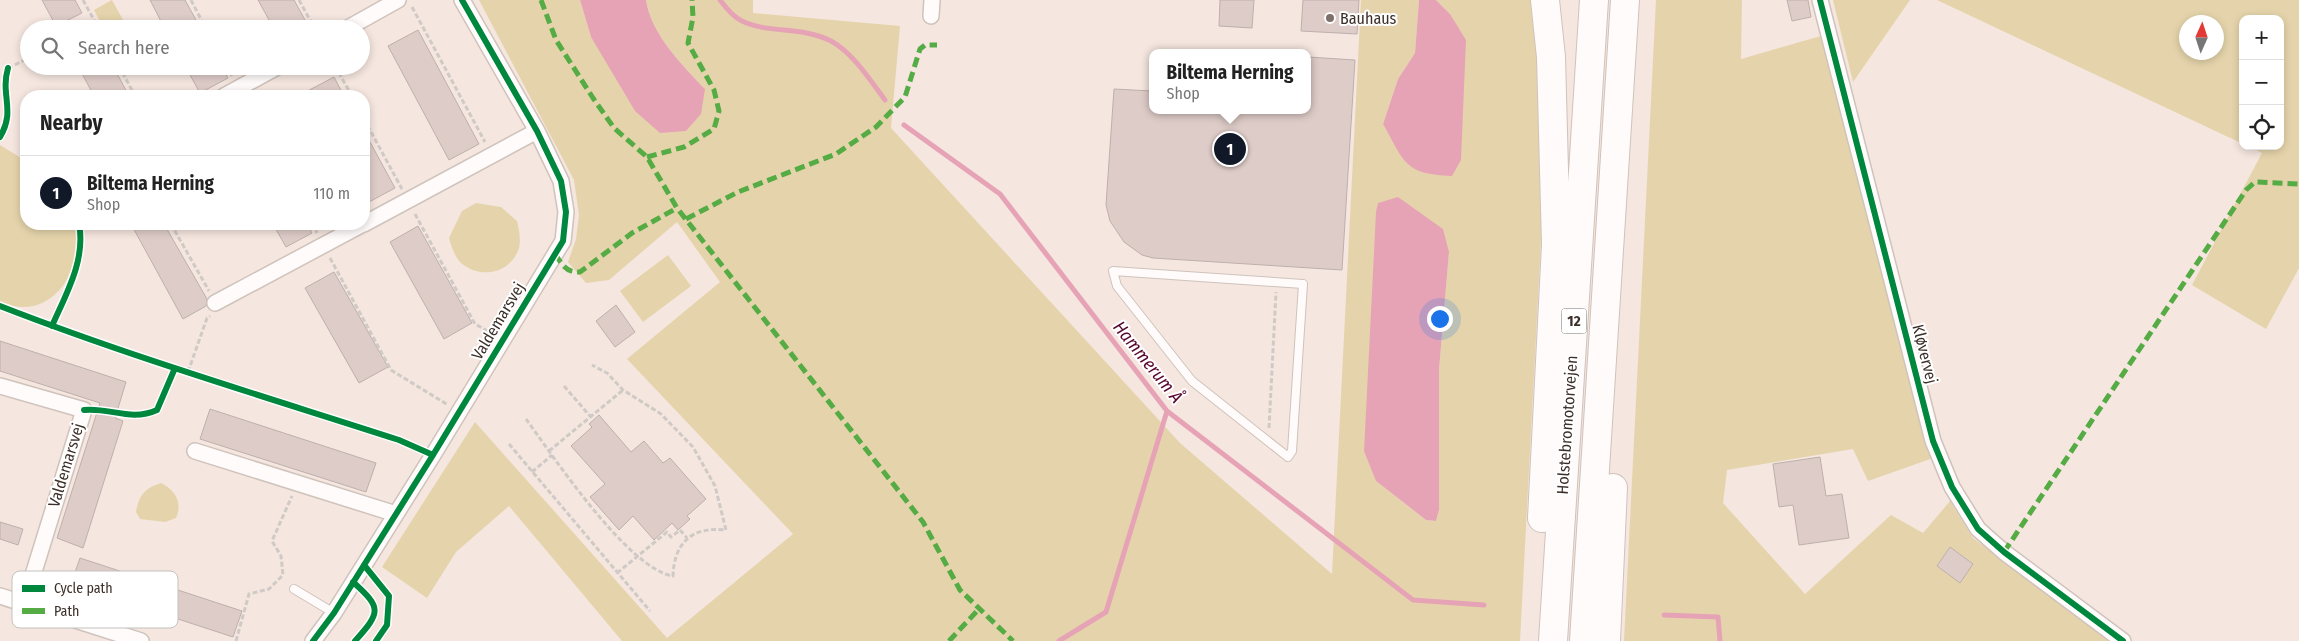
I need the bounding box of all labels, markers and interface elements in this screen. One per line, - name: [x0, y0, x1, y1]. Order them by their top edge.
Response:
- place label: Bauhaus: [1340, 9, 1397, 28]
- marker: Bauhaus: [1324, 12, 1336, 24]
- north arrow: [2179, 15, 2224, 60]
- map controls: [2239, 15, 2284, 150]
- button: +: [2239, 15, 2284, 60]
- search box: [20, 20, 370, 75]
- icon: search: [38, 34, 66, 62]
- text: Search here: [78, 36, 170, 59]
- popup: [1149, 49, 1311, 114]
- button: −: [2239, 60, 2284, 105]
- text: Biltema Herning: [1167, 61, 1293, 84]
- text: Shop: [1167, 84, 1200, 103]
- button: locate: [2239, 105, 2284, 150]
- text: Nearby: [40, 110, 102, 136]
- pin: 1: [1214, 130, 1246, 168]
- text: Biltema Herning: [87, 172, 214, 195]
- text: 1: [53, 184, 59, 203]
- text: 110 m: [313, 184, 350, 203]
- text: Shop: [87, 195, 120, 214]
- street label: Valdemarsvej: [467, 279, 529, 363]
- your location: [1427, 306, 1453, 332]
- road number: 12: [1562, 308, 1586, 334]
- water label: Hammerum Å: [1108, 316, 1189, 407]
- street label: Kløvervej: [1908, 322, 1942, 386]
- street label: Holstebromotorvejen: [1553, 355, 1581, 495]
- street label: Valdemarsvej: [44, 421, 88, 509]
- legend: [12, 571, 178, 628]
- text: Cycle path: [54, 580, 113, 597]
- text: Path: [54, 603, 79, 620]

